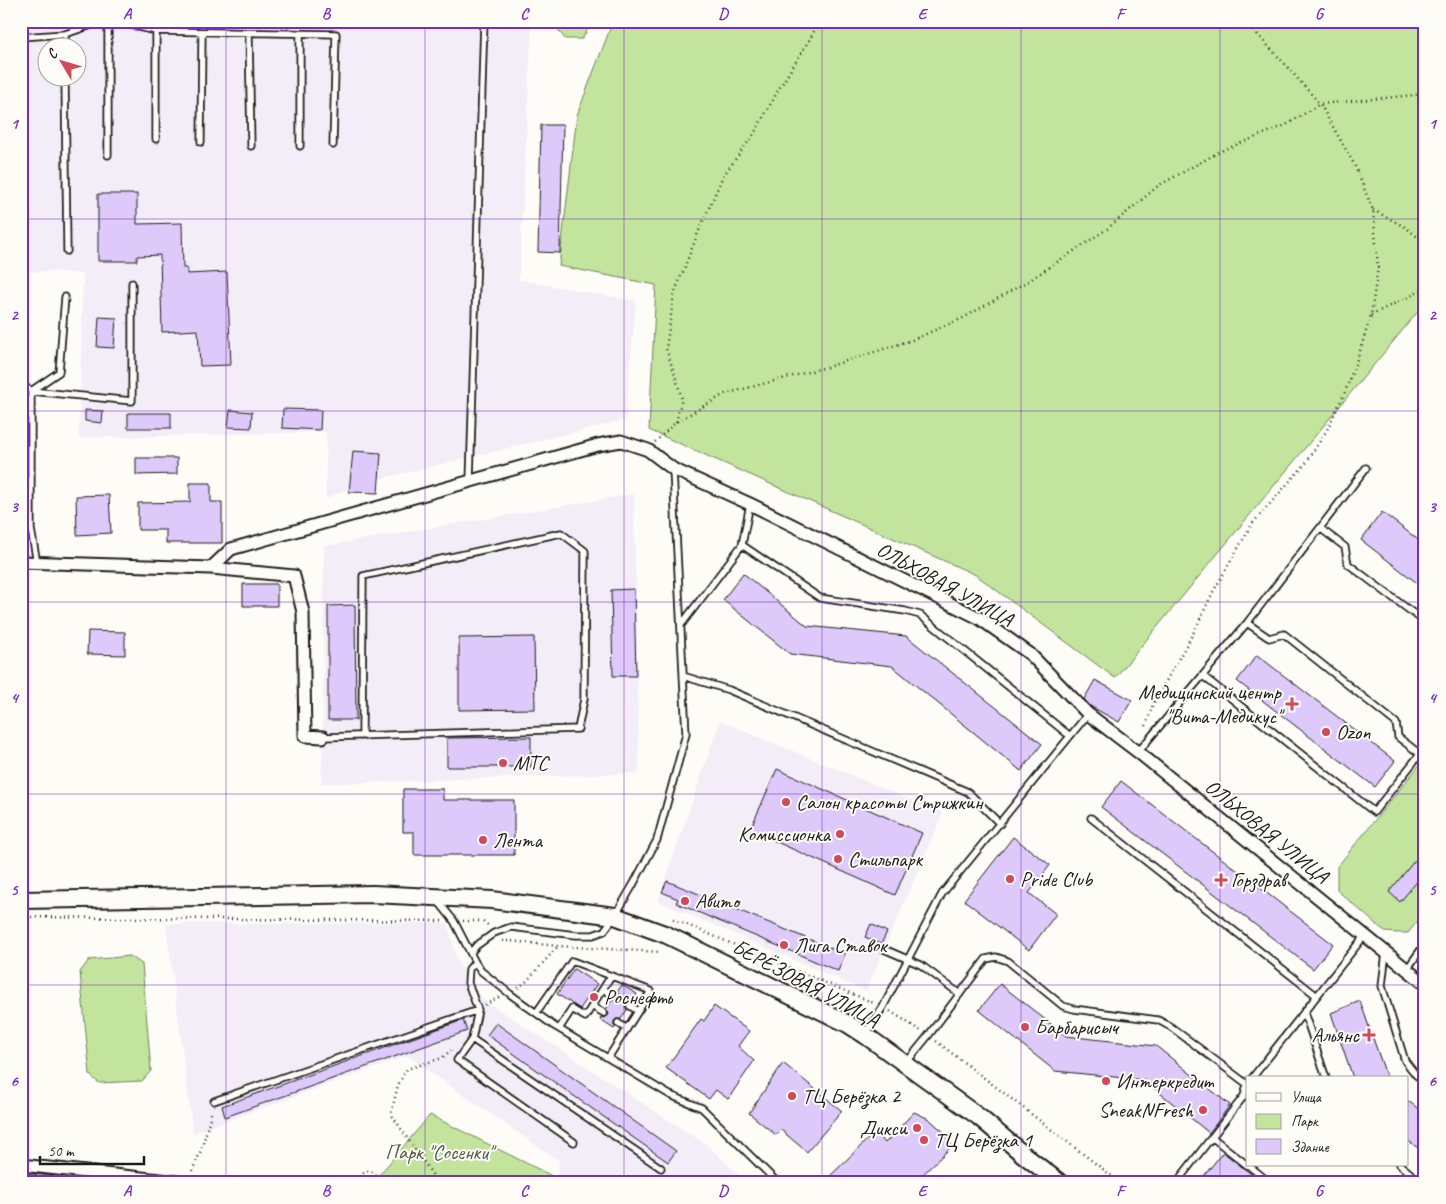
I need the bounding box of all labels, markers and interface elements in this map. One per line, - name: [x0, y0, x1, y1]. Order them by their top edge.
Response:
- text: A: [123, 4, 133, 24]
- text: B: [322, 4, 332, 24]
- text: C: [520, 4, 530, 24]
- text: D: [718, 4, 729, 24]
- text: E: [918, 4, 929, 24]
- text: F: [1116, 4, 1127, 24]
- text: G: [1315, 4, 1325, 24]
- north arrow: [38, 38, 88, 88]
- text: С: [43, 45, 62, 62]
- text: 1: [10, 114, 19, 134]
- text: 1: [1428, 114, 1437, 134]
- text: 2: [10, 305, 19, 325]
- text: 2: [1428, 305, 1437, 325]
- text: 3: [10, 497, 19, 517]
- text: 3: [1428, 497, 1437, 517]
- street label: ОЛЬХОВАЯ УЛИЦА: [872, 536, 1019, 633]
- place label: Медицинский центр "Вита-Медикус": [1138, 679, 1285, 729]
- text: 4: [10, 688, 19, 708]
- text: 4: [1428, 688, 1437, 708]
- marker: Медицинский центр "Вита-Медикус": [1285, 697, 1299, 711]
- place label: Ozon: [1336, 719, 1371, 745]
- marker: Ozon: [1320, 726, 1332, 738]
- place label: МТС: [513, 750, 551, 776]
- marker: МТС: [497, 757, 509, 769]
- street label: ОЛЬХОВАЯ УЛИЦА: [1200, 773, 1335, 890]
- place label: Салон красоты Стрижкин: [796, 789, 984, 815]
- marker: Салон красоты Стрижкин: [780, 796, 792, 808]
- place label: Комиссионка: [738, 821, 832, 847]
- place label: Лента: [493, 827, 544, 853]
- marker: Комиссионка: [834, 828, 846, 840]
- marker: Лента: [477, 834, 489, 846]
- place label: Стильпарк: [848, 846, 923, 872]
- marker: Стильпарк: [832, 853, 844, 865]
- place label: Pride Club: [1020, 866, 1094, 892]
- place label: Горздрав: [1231, 867, 1290, 893]
- marker: Pride Club: [1004, 873, 1016, 885]
- marker: Горздрав: [1215, 874, 1227, 886]
- text: 5: [11, 880, 20, 900]
- text: 5: [1429, 880, 1438, 900]
- place label: Авито: [695, 888, 742, 914]
- marker: Авито: [679, 895, 691, 907]
- place label: Лига Ставок: [794, 932, 889, 958]
- street label: БЕРЁЗОВАЯ УЛИЦА: [728, 933, 884, 1033]
- marker: Лига Ставок: [778, 939, 790, 951]
- place label: Роснефть: [604, 984, 673, 1010]
- marker: Роснефть: [588, 991, 600, 1003]
- place label: Барбарисыч: [1035, 1014, 1120, 1040]
- marker: Барбарисыч: [1019, 1021, 1031, 1033]
- place label: Альянс: [1312, 1022, 1361, 1048]
- marker: Альянс: [1363, 1029, 1375, 1041]
- place label: Интеркредит: [1116, 1068, 1214, 1094]
- text: 6: [10, 1071, 19, 1091]
- text: 6: [1428, 1071, 1437, 1091]
- marker: Интеркредит: [1100, 1075, 1112, 1087]
- legend: [1246, 1076, 1408, 1166]
- place label: ТЦ Берёзка 2: [802, 1083, 902, 1110]
- text: Улица: [1291, 1088, 1322, 1107]
- marker: ТЦ Берёзка 2: [786, 1090, 798, 1102]
- place label: SneakNFresh: [1099, 1097, 1194, 1123]
- marker: SneakNFresh: [1197, 1104, 1209, 1116]
- text: Парк: [1291, 1112, 1319, 1131]
- place label: Дикси: [860, 1115, 909, 1141]
- marker: Дикси: [911, 1122, 923, 1134]
- place label: ТЦ Берёзка 1: [934, 1127, 1034, 1154]
- scale bar: [40, 1134, 144, 1166]
- marker: ТЦ Берёзка 1: [918, 1134, 930, 1146]
- text: Здание: [1291, 1138, 1330, 1157]
- park label: Парк "Сосенки": [385, 1139, 497, 1165]
- text: 50 m: [48, 1142, 75, 1161]
- text: A: [123, 1181, 133, 1201]
- text: B: [322, 1181, 332, 1201]
- text: C: [520, 1181, 530, 1201]
- text: D: [718, 1181, 729, 1201]
- text: E: [918, 1181, 929, 1201]
- text: F: [1116, 1181, 1127, 1201]
- text: G: [1315, 1181, 1325, 1201]

